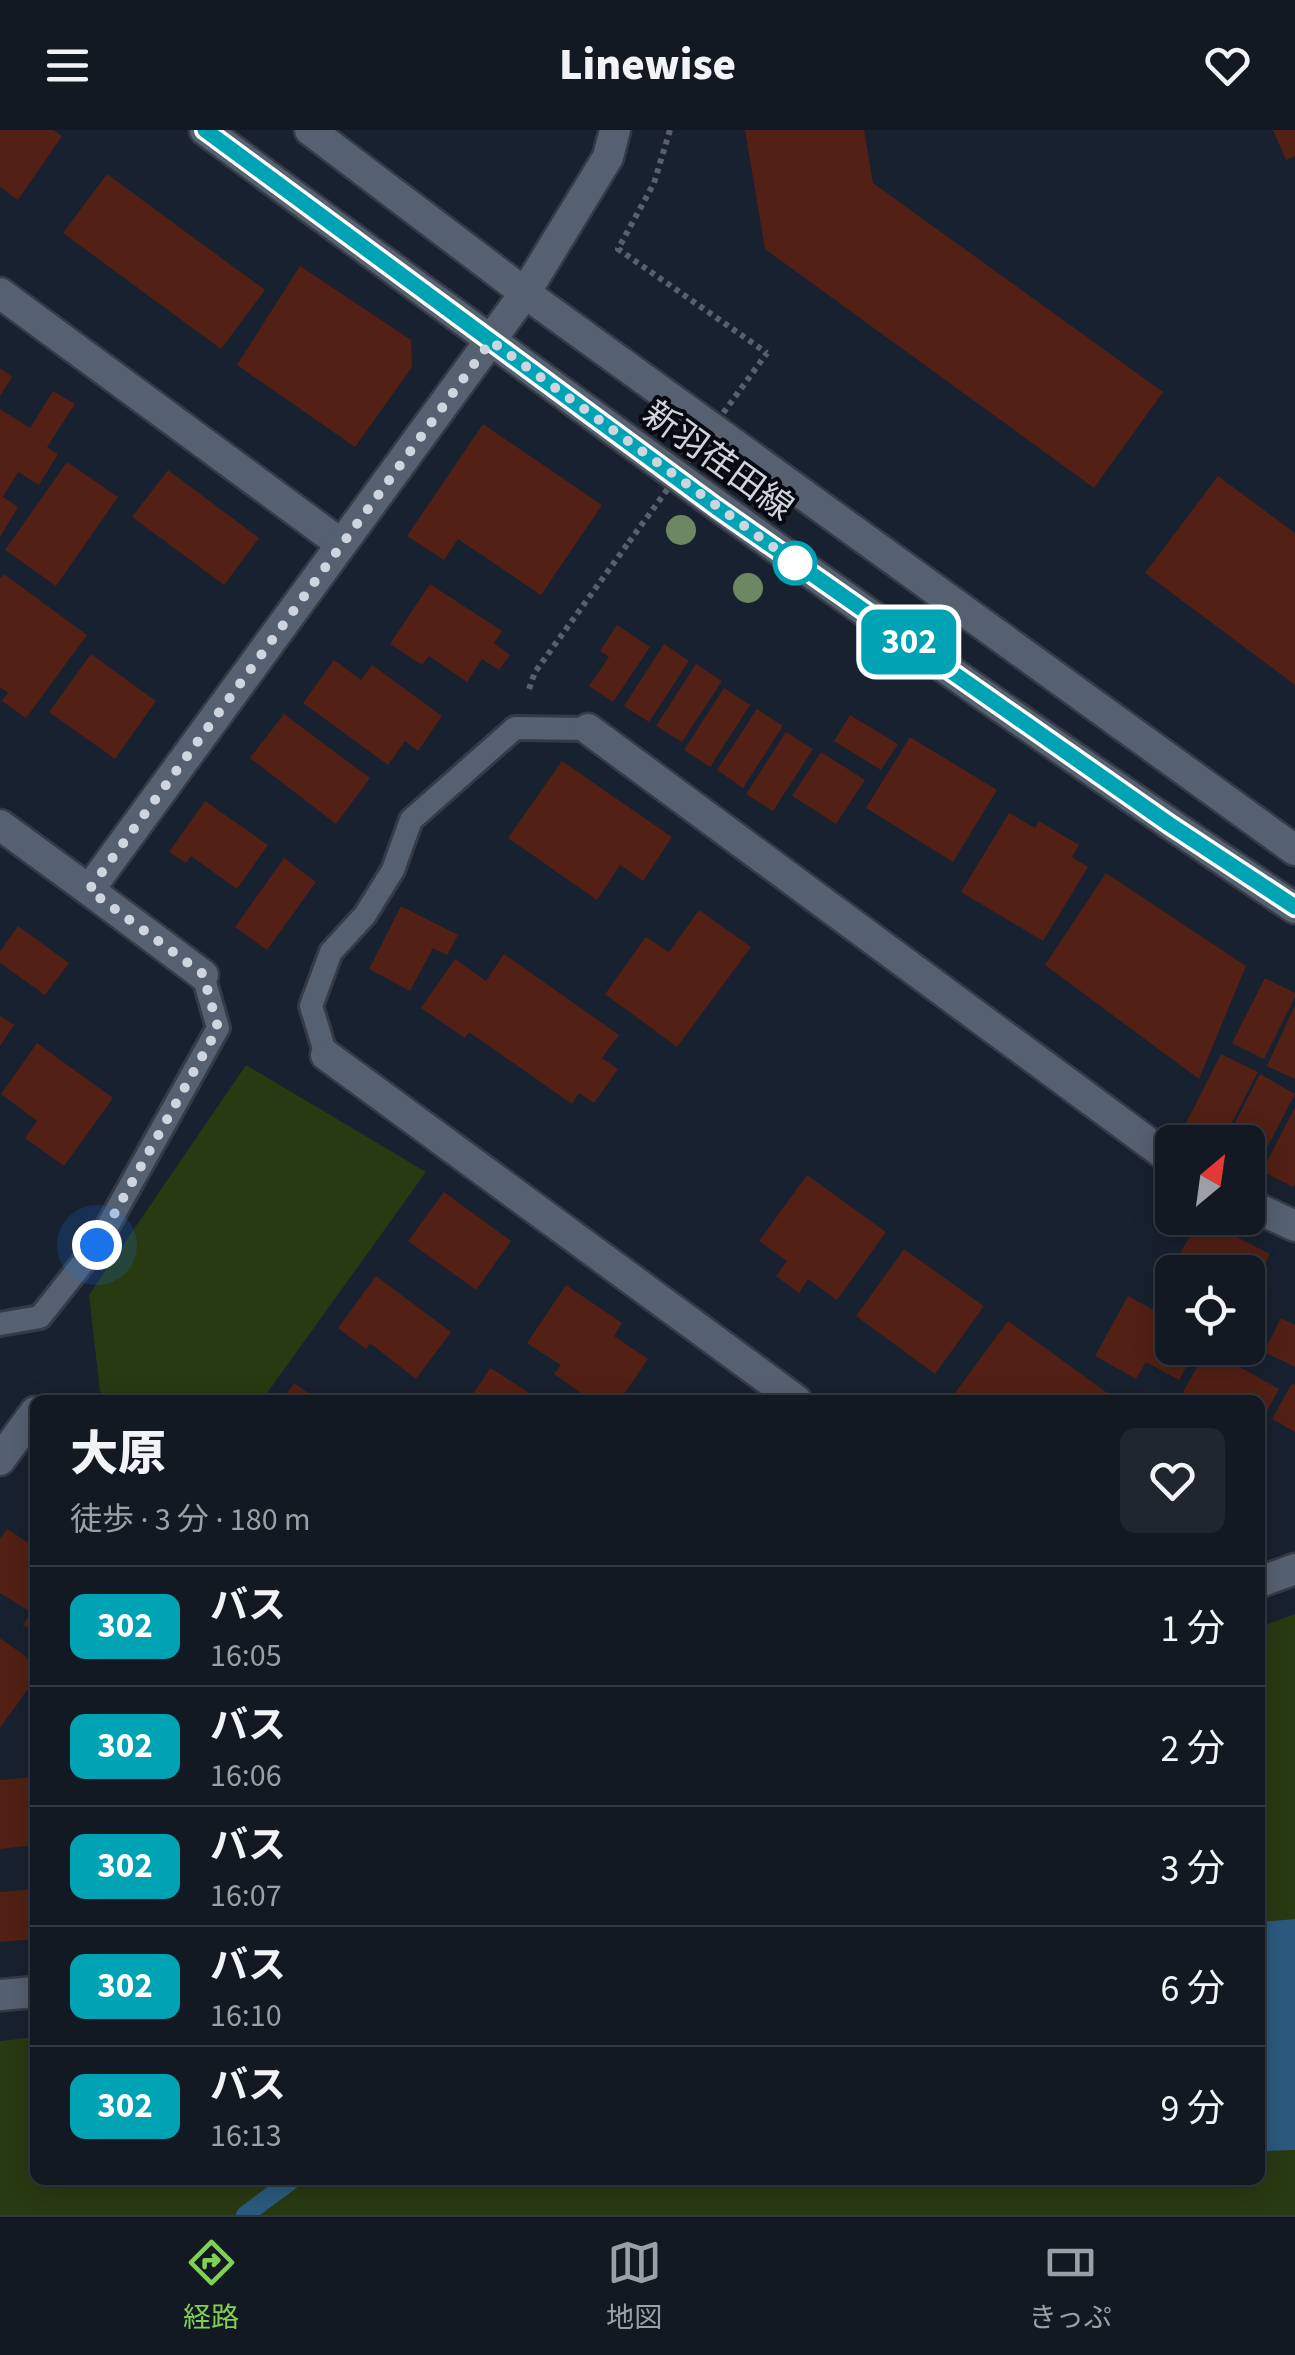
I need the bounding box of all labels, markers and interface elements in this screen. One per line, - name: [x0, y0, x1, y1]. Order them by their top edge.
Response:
- text: Linewise: [559, 33, 736, 97]
- icon: menu: [40, 38, 95, 93]
- icon: heart: [1200, 38, 1255, 93]
- street label: 新羽荏田線: [633, 389, 803, 533]
- unlabelled marker: [774, 542, 816, 584]
- line badge: 302: [852, 610, 966, 674]
- text: 302: [881, 617, 937, 667]
- north arrow: [1155, 1125, 1265, 1235]
- map controls: [1155, 1125, 1265, 1365]
- your location: [72, 1220, 122, 1270]
- button: locate: [1155, 1255, 1265, 1365]
- text: 大原: [70, 1421, 166, 1489]
- button: heart: [1120, 1428, 1225, 1533]
- text: 徒歩 · 3 分 · 180 m: [70, 1497, 310, 1543]
- text: バス: [210, 1579, 286, 1633]
- text: 302: [97, 1601, 153, 1651]
- text: 1 分: [1161, 1602, 1225, 1656]
- text: 16:05: [210, 1633, 282, 1679]
- text: バス: [210, 1699, 286, 1753]
- text: 302: [97, 1721, 153, 1771]
- text: 2 分: [1161, 1722, 1225, 1776]
- text: 16:06: [210, 1753, 282, 1799]
- text: バス: [210, 1819, 286, 1873]
- text: 302: [97, 1841, 153, 1891]
- text: 3 分: [1161, 1842, 1225, 1896]
- text: 16:07: [210, 1873, 282, 1919]
- text: バス: [210, 1939, 286, 1993]
- text: 302: [97, 1961, 153, 2011]
- text: 6 分: [1161, 1962, 1225, 2016]
- text: 16:10: [210, 1993, 282, 2039]
- text: バス: [210, 2059, 286, 2113]
- text: 302: [97, 2081, 153, 2131]
- text: 9 分: [1161, 2082, 1225, 2136]
- text: 16:13: [210, 2113, 282, 2159]
- tab: 経路: [183, 2235, 239, 2338]
- tab: 地図: [606, 2235, 662, 2338]
- tab: きっぷ: [1029, 2235, 1112, 2338]

